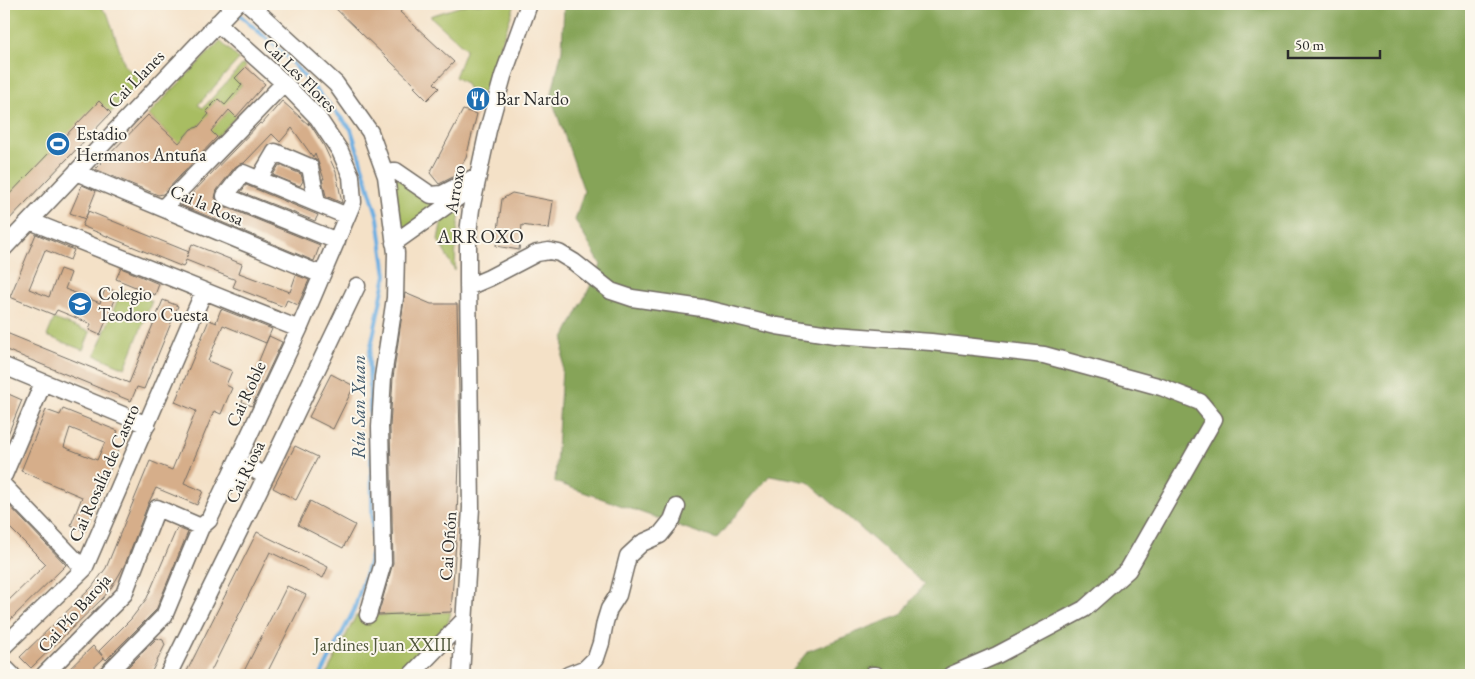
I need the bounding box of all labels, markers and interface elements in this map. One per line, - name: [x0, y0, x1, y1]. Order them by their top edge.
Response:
- scale bar: [1288, 28, 1380, 60]
- street label: Cai Les Flores: [258, 32, 343, 117]
- text: 50 m: [1295, 35, 1324, 54]
- street label: Cai Llanes: [102, 45, 169, 113]
- restaurant icon: Bar Nardo: [465, 86, 491, 112]
- place label: Bar Nardo: [496, 87, 569, 110]
- place label: Estadio Hermanos Antuña: [76, 122, 207, 166]
- sports icon: Estadio Hermanos Antuña: [45, 131, 71, 157]
- street label: Arroxo: [439, 163, 470, 216]
- street label: Cai la Rosa: [167, 179, 248, 231]
- district label: ARROXO: [436, 224, 525, 249]
- place label: Colegio Teodoro Cuesta: [98, 282, 209, 326]
- school or university icon: Colegio Teodoro Cuesta: [67, 291, 93, 317]
- water label: Ríu San Xuan: [346, 355, 371, 459]
- street label: Cai Roble: [220, 357, 271, 430]
- street label: Cai Rosalía de Castro: [63, 400, 144, 545]
- street label: Cai Riosa: [220, 436, 270, 507]
- street label: Cai Oñón: [434, 510, 461, 581]
- street label: Cai Pío Baroja: [32, 568, 116, 657]
- park label: Jardines Juan XXIII: [312, 633, 452, 656]

